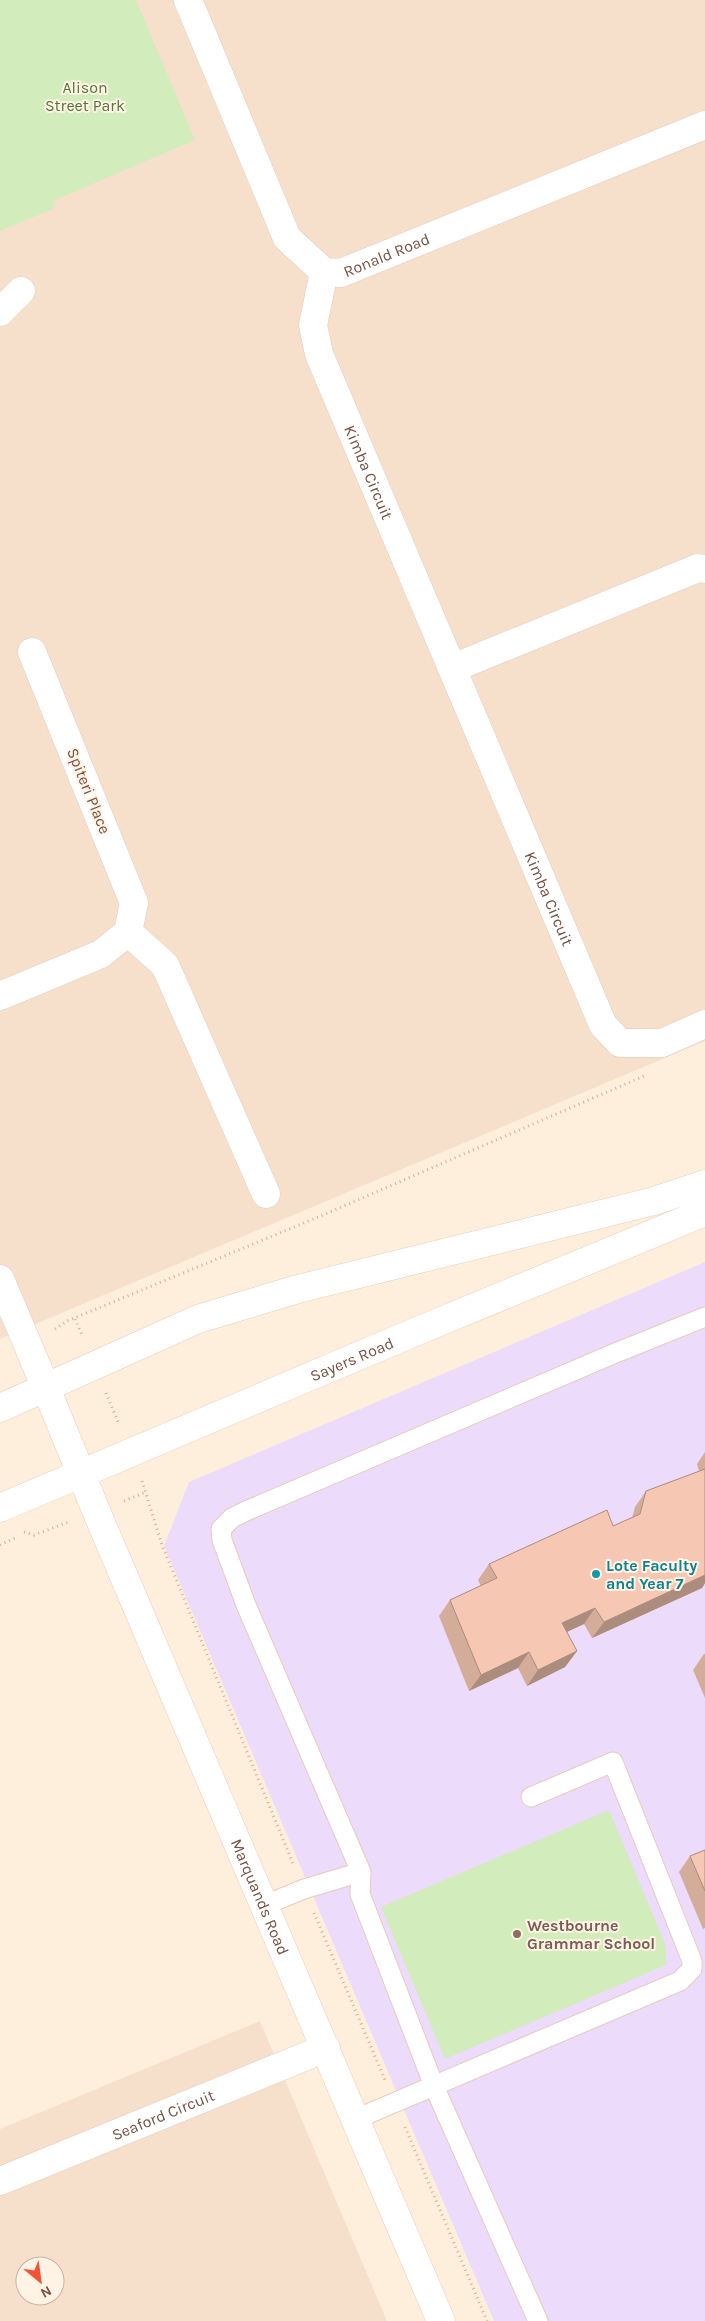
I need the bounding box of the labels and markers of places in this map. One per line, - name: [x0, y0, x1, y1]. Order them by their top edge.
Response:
- place label: Lote Faculty and Year 7: [606, 1556, 697, 1593]
- marker: Lote Faculty and Year 7: [590, 1568, 602, 1580]
- place label: Westbourne Grammar School: [527, 1916, 655, 1953]
- marker: Westbourne Grammar School: [511, 1928, 523, 1940]

